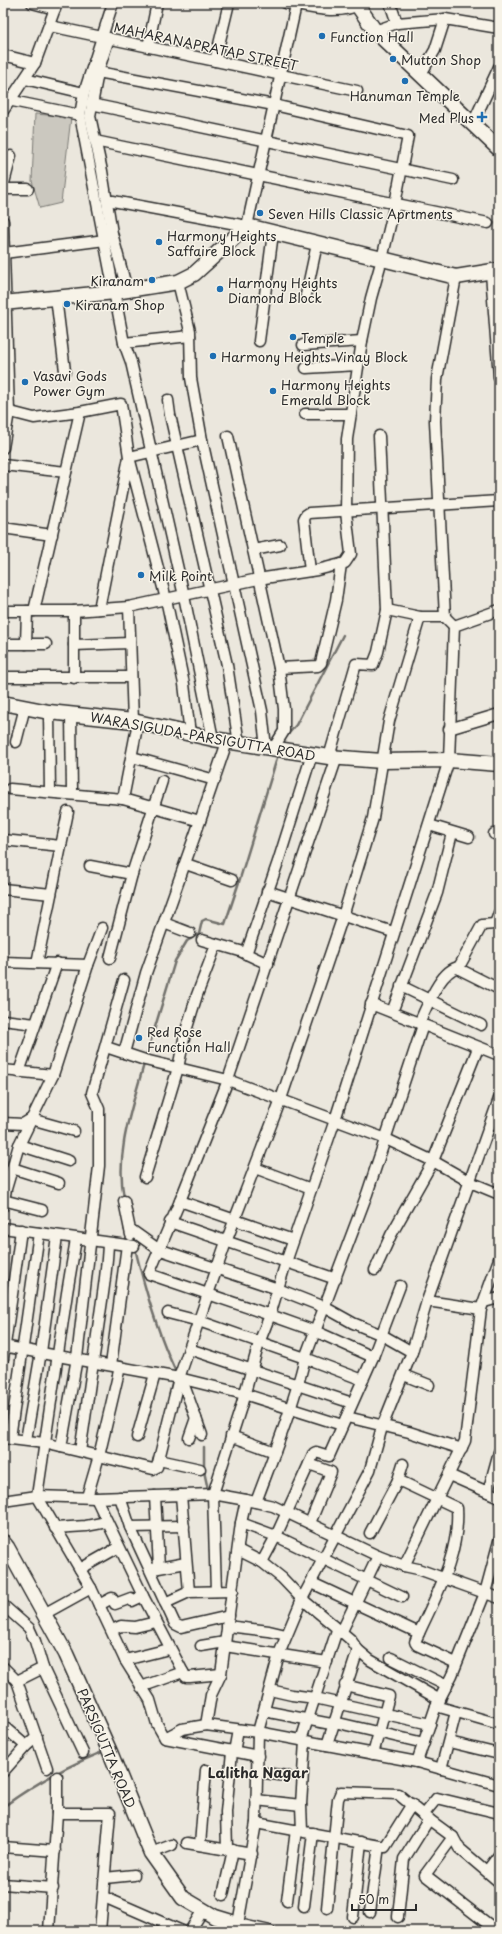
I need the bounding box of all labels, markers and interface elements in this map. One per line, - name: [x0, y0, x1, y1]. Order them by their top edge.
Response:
- street label: MAHARANAPRATAP STREET: [112, 17, 300, 75]
- place label: Function Hall: [330, 27, 414, 46]
- marker: Function Hall: [317, 31, 327, 41]
- place label: Mutton Shop: [401, 50, 481, 69]
- marker: Mutton Shop: [388, 54, 398, 64]
- marker: Hanuman Temple: [400, 76, 410, 86]
- place label: Hanuman Temple: [350, 86, 460, 105]
- place label: Med Plus: [419, 108, 474, 127]
- marker: Med Plus: [477, 112, 487, 122]
- place label: Seven Hills Classic Aprtments: [268, 204, 453, 223]
- marker: Seven Hills Classic Aprtments: [255, 208, 265, 218]
- place label: Harmony Heights Saffaire Block: [167, 226, 276, 260]
- marker: Harmony Heights Saffaire Block: [154, 237, 164, 247]
- place label: Kiranam: [90, 271, 144, 290]
- place label: Harmony Heights Diamond Block: [228, 273, 337, 307]
- marker: Kiranam: [147, 275, 157, 285]
- marker: Harmony Heights Diamond Block: [215, 284, 225, 294]
- place label: Kiranam Shop: [75, 295, 165, 314]
- marker: Kiranam Shop: [62, 299, 72, 309]
- place label: Temple: [301, 328, 344, 347]
- marker: Temple: [288, 332, 298, 342]
- place label: Harmony Heights Vinay Block: [221, 347, 408, 366]
- marker: Harmony Heights Vinay Block: [208, 351, 218, 361]
- place label: Vasavi Gods Power Gym: [33, 366, 107, 400]
- place label: Harmony Heights Emerald Block: [281, 375, 390, 409]
- marker: Vasavi Gods Power Gym: [20, 377, 30, 387]
- marker: Harmony Heights Emerald Block: [268, 386, 278, 396]
- place label: Milk Point: [149, 566, 212, 585]
- marker: Milk Point: [136, 570, 146, 580]
- street label: WARASIGUDA-PARSIGUTTA ROAD: [89, 707, 317, 765]
- place label: Red Rose Function Hall: [147, 1022, 231, 1056]
- marker: Red Rose Function Hall: [134, 1033, 144, 1043]
- street label: PARSIGUTTA ROAD: [73, 1685, 141, 1811]
- district label: Lalitha Nagar: [208, 1762, 309, 1783]
- scale bar: [352, 1886, 416, 1912]
- text: 50 m: [358, 1890, 389, 1908]

